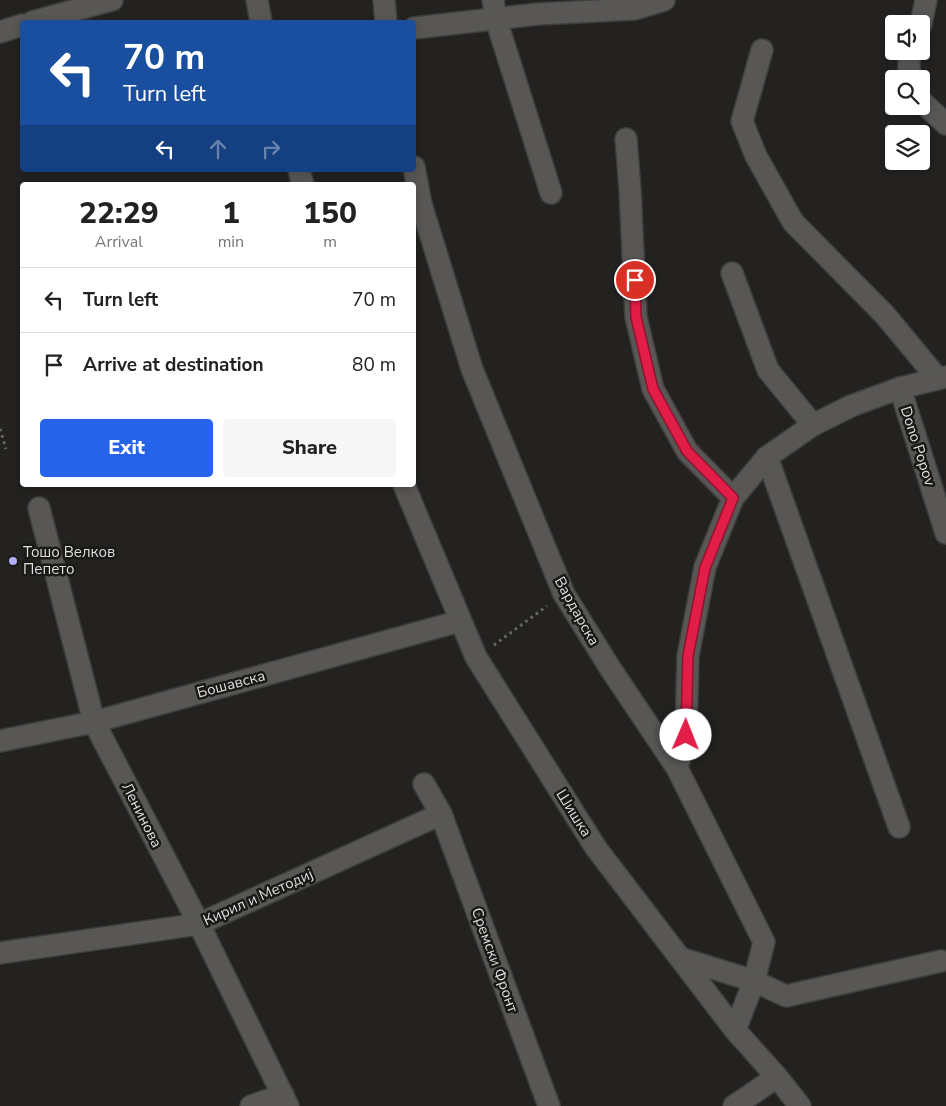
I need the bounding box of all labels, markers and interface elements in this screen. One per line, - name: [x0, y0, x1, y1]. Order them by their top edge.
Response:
- map controls: [885, 15, 930, 170]
- button: sound: [885, 15, 930, 60]
- text: 70 m: [123, 34, 205, 81]
- icon: left: [40, 40, 105, 105]
- button: search: [885, 70, 930, 115]
- text: Turn left: [123, 79, 206, 109]
- button: layers: [885, 125, 930, 170]
- icon: left: [151, 135, 179, 163]
- icon: ahead: [204, 135, 232, 163]
- icon: right: [257, 135, 285, 163]
- text: 22:29: [79, 193, 159, 234]
- text: 1: [222, 193, 240, 234]
- text: 150: [303, 193, 357, 234]
- text: Arrival: [95, 231, 143, 253]
- text: min: [218, 231, 244, 253]
- text: m: [323, 231, 337, 253]
- pin: [614, 259, 656, 301]
- icon: arrive: [621, 266, 649, 294]
- icon: left: [40, 286, 68, 314]
- text: Turn left: [83, 287, 158, 313]
- text: 70 m: [352, 287, 396, 313]
- icon: arrive: [40, 351, 68, 379]
- text: Arrive at destination: [83, 352, 264, 378]
- text: 80 m: [352, 352, 396, 378]
- street label: Dono Popov: [896, 404, 940, 489]
- button: Exit: [40, 419, 213, 477]
- button: Share: [223, 419, 396, 477]
- place label: Тошо Велков Пепето: [23, 542, 115, 579]
- marker: Тошо Велков Пепето: [7, 555, 19, 567]
- street label: Вардарска: [550, 573, 604, 649]
- street label: Бошавска: [195, 665, 267, 703]
- position arrow: [659, 708, 711, 760]
- street label: Ленинова: [117, 779, 167, 851]
- street label: Шишка: [552, 785, 596, 841]
- street label: Кирил и Методиј: [200, 864, 316, 930]
- street label: Сремски Фронт: [467, 905, 523, 1015]

